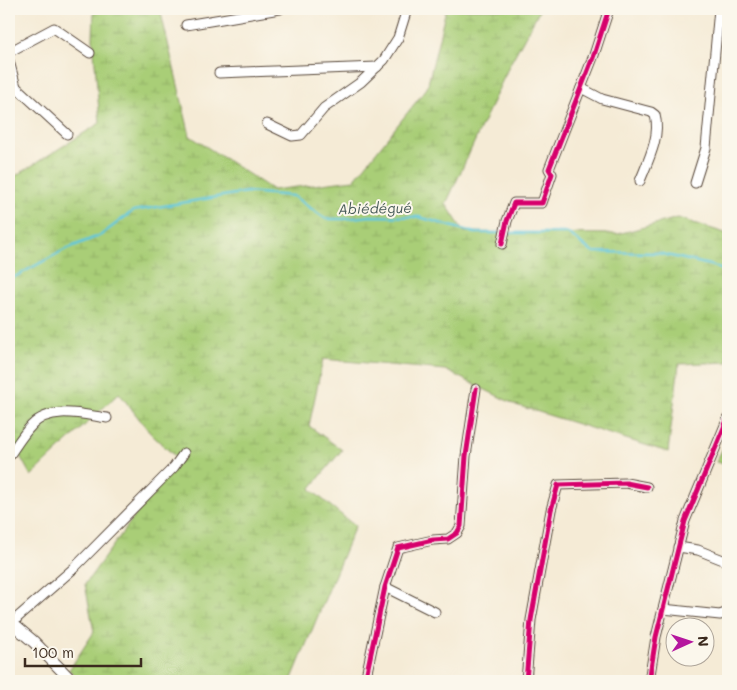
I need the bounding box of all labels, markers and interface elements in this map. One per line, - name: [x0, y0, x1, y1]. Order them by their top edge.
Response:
- water label: Abiédégué: [338, 198, 412, 218]
- north arrow: [664, 618, 714, 668]
- scale bar: [25, 635, 141, 667]
- text: N: [694, 635, 713, 647]
- text: 100 m: [32, 642, 74, 662]

